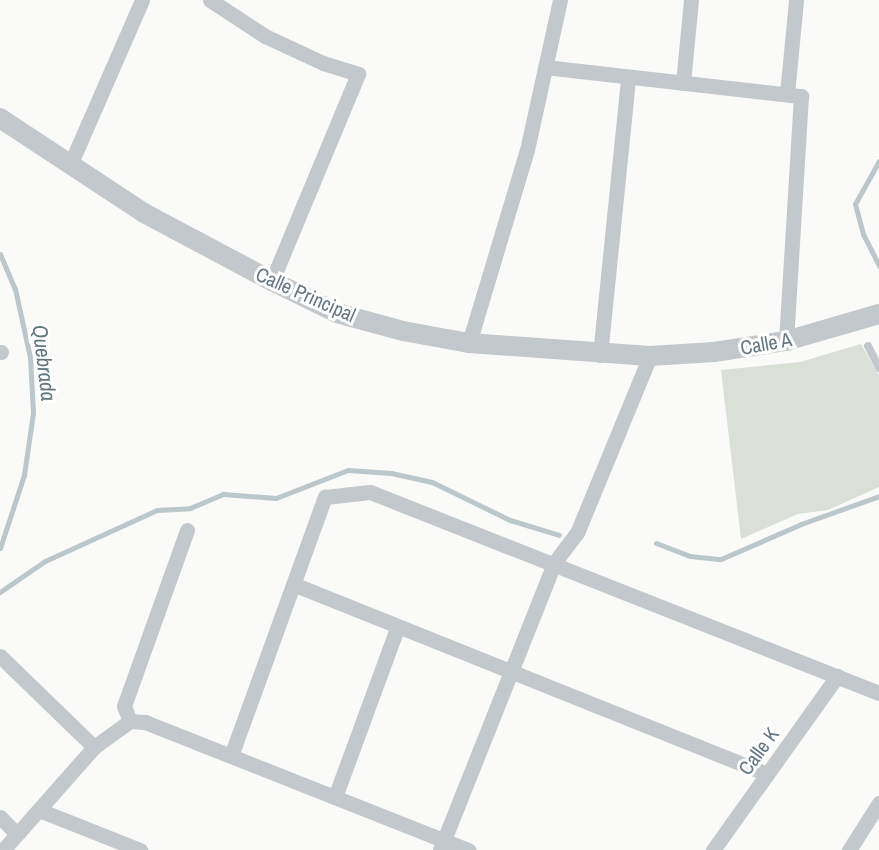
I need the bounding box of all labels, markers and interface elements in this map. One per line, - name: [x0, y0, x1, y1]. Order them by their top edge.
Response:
- street label: Calle Principal: [252, 261, 360, 327]
- water label: Quebrada: [27, 323, 61, 403]
- street label: Calle A: [738, 327, 794, 359]
- street label: Calle K: [733, 723, 783, 779]

